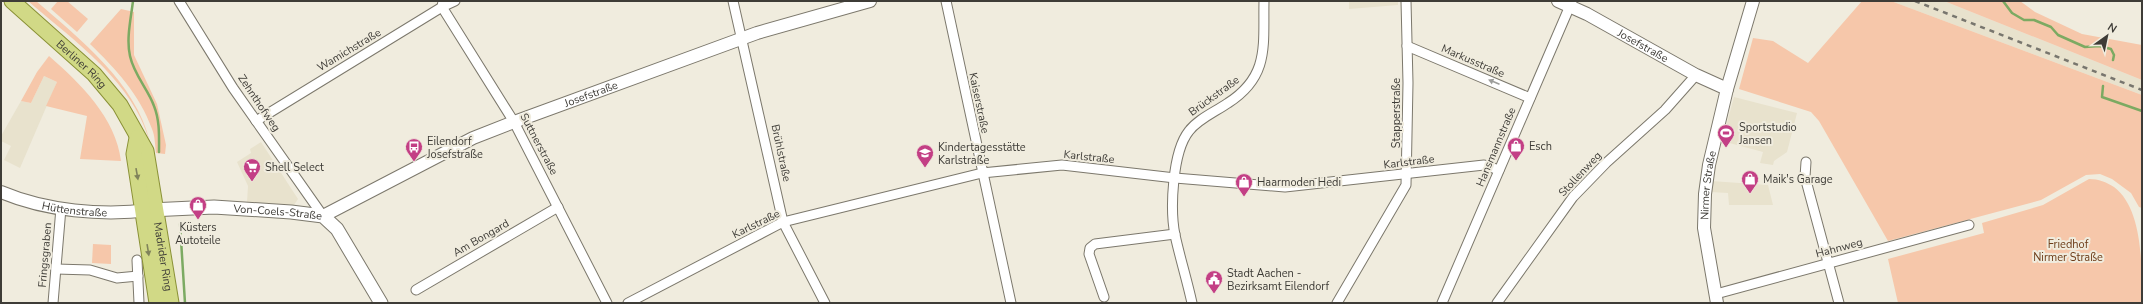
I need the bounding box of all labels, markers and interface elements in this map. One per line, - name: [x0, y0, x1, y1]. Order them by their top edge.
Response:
- north arrow: [2087, 16, 2127, 56]
- text: N: [2105, 20, 2120, 37]
- street label: Wamichstraße: [314, 25, 384, 75]
- street label: Josefstraße: [1614, 25, 1671, 66]
- street label: Berliner Ring: [53, 36, 110, 91]
- street label: Markusstraße: [1439, 41, 1507, 81]
- street label: Zehnthofweg: [234, 71, 284, 135]
- street label: Kaiserstraße: [965, 71, 993, 135]
- street label: Brückstraße: [1186, 72, 1243, 120]
- street label: Josefstraße: [561, 77, 620, 111]
- street label: Stapperstraße: [1389, 78, 1404, 148]
- one-way arrow: [1487, 79, 1499, 85]
- street label: Hansmannstraße: [1473, 105, 1520, 189]
- street label: Suttnerstraße: [516, 111, 562, 178]
- place label: Sportstudio Jansen: [1738, 120, 1797, 148]
- street label: Brühlstraße: [768, 123, 794, 183]
- sports icon: Sportstudio Jansen: [1716, 123, 1736, 148]
- place label: Eilendorf Josefstraße: [426, 134, 483, 162]
- shop icon: Esch: [1506, 136, 1526, 161]
- bus stop icon: Eilendorf Josefstraße: [404, 137, 424, 162]
- place label: Esch: [1529, 139, 1552, 154]
- place label: Kindertagesstätte Karlstraße: [938, 140, 1026, 168]
- school or university icon: Kindertagesstätte Karlstraße: [915, 143, 935, 168]
- street label: Karlstraße: [1063, 147, 1115, 167]
- street label: Stollenweg: [1555, 148, 1605, 200]
- street label: Nirmer Straße: [1697, 149, 1720, 220]
- street label: Karlstraße: [1383, 151, 1435, 173]
- supermarket icon: Shell Select: [242, 157, 262, 182]
- place label: Shell Select: [265, 160, 324, 175]
- one-way arrow: [135, 168, 141, 181]
- shop icon: Maik's Garage: [1740, 169, 1760, 194]
- shop icon: Haarmoden Hedi: [1234, 172, 1254, 197]
- place label: Maik's Garage: [1763, 172, 1833, 187]
- place label: Haarmoden Hedi: [1257, 175, 1341, 190]
- shop icon: Küsters Autoteile: [188, 195, 208, 220]
- street label: Hüttenstraße: [41, 198, 108, 220]
- street label: Von-Coels-Straße: [232, 201, 323, 223]
- street label: Karlstraße: [730, 206, 782, 242]
- street label: Am Bongard: [450, 216, 512, 260]
- place label: Küsters Autoteile: [175, 220, 221, 248]
- street label: Madrider Ring: [150, 221, 176, 292]
- street label: Fringsgraben: [35, 222, 55, 288]
- street label: Hahnweg: [1814, 235, 1864, 261]
- park label: Friedhof Nirmer Straße: [2033, 237, 2103, 265]
- one-way arrow: [146, 244, 152, 256]
- place label: Stadt Aachen - Bezirksamt Eilendorf: [1227, 266, 1329, 294]
- public building icon: Stadt Aachen - Bezirksamt Eilendorf: [1204, 269, 1224, 294]

